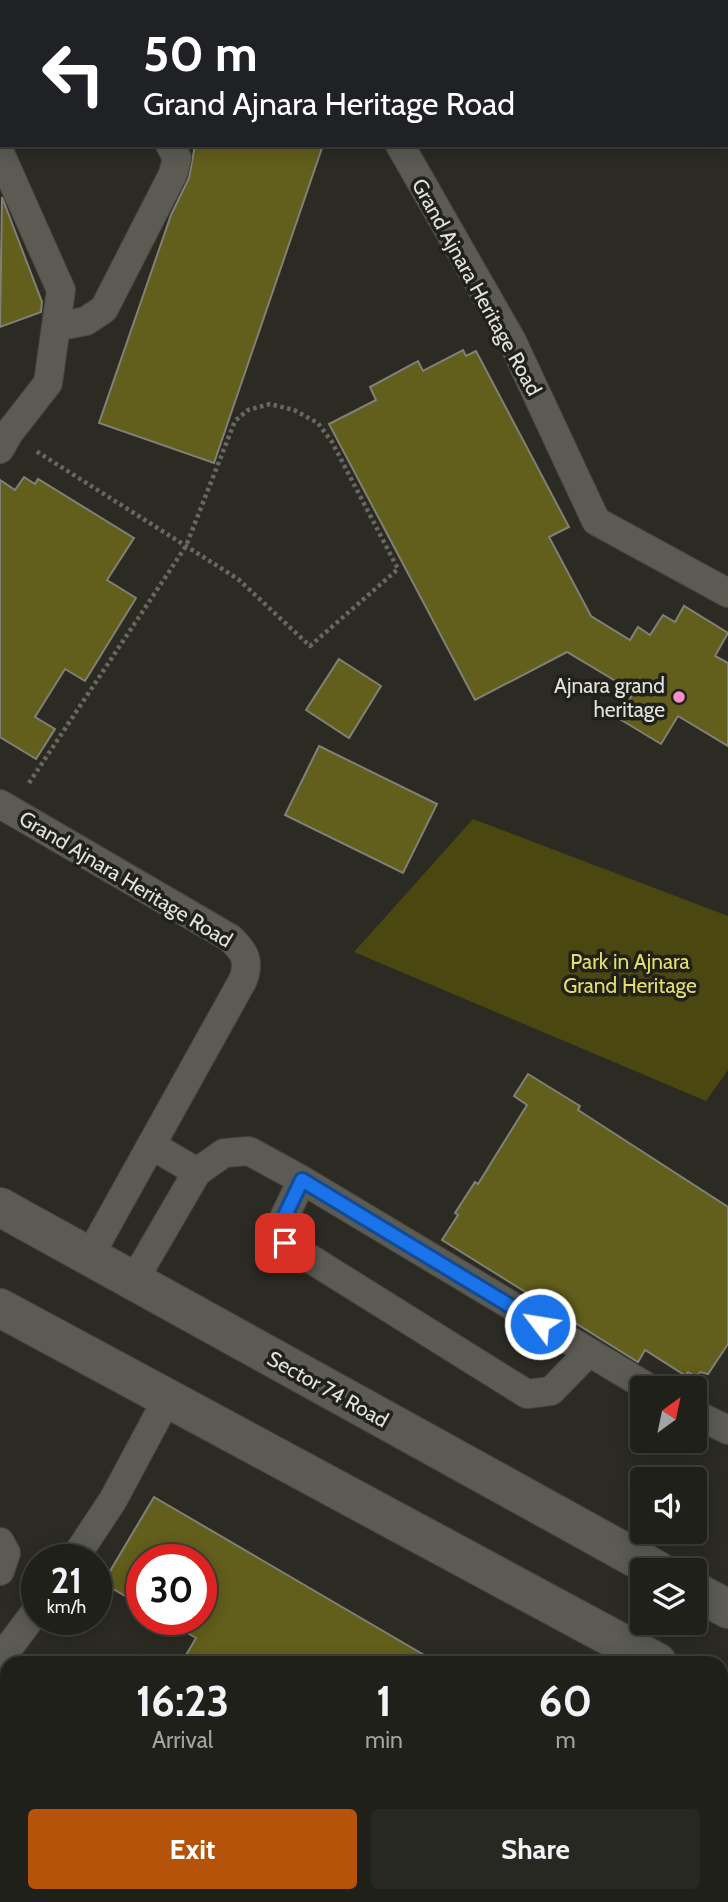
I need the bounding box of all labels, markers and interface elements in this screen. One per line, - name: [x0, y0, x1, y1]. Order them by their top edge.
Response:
- text: 50 m: [143, 24, 258, 83]
- icon: left: [28, 28, 119, 119]
- text: Grand Ajnara Heritage Road: [143, 84, 515, 123]
- street label: Grand Ajnara Heritage Road: [406, 174, 547, 400]
- place label: Ajnara grand heritage: [554, 673, 665, 722]
- marker: Ajnara grand heritage: [671, 689, 687, 705]
- street label: Grand Ajnara Heritage Road: [14, 805, 237, 953]
- park label: Park in Ajnara Grand Heritage: [563, 949, 697, 998]
- pin: [255, 1213, 315, 1273]
- icon: arrive: [266, 1224, 304, 1262]
- position arrow: [503, 1287, 577, 1361]
- street label: Sector 74 Road: [263, 1345, 393, 1433]
- north arrow: [630, 1376, 707, 1452]
- map controls: [630, 1376, 707, 1635]
- button: sound: [630, 1467, 707, 1544]
- speed limit sign: 30: [126, 1544, 217, 1635]
- button: layers: [630, 1558, 707, 1635]
- text: 21: [51, 1559, 82, 1602]
- text: km/h: [47, 1596, 86, 1618]
- text: 16:23: [136, 1675, 229, 1727]
- text: 1: [376, 1675, 392, 1727]
- text: 60: [539, 1675, 592, 1727]
- text: Arrival: [152, 1726, 213, 1754]
- text: min: [365, 1726, 403, 1754]
- text: m: [555, 1726, 576, 1754]
- button: Exit: [28, 1809, 357, 1889]
- button: Share: [371, 1809, 700, 1889]

